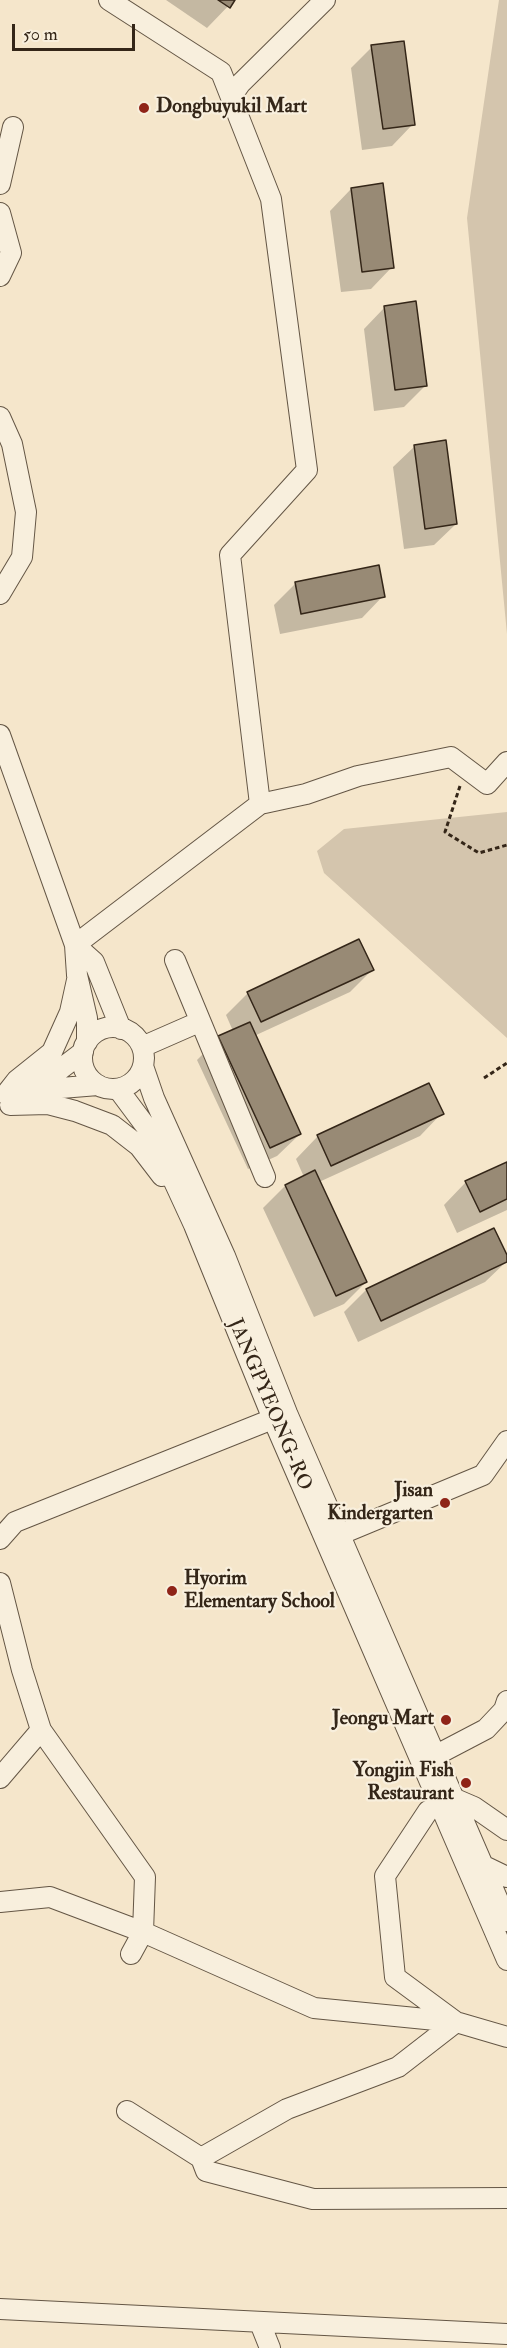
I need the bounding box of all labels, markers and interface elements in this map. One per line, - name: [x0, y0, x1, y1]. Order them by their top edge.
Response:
- scale bar: [15, 12, 138, 50]
- text: 50 m: [23, 23, 58, 46]
- place label: Dongbuyukil Mart: [156, 96, 307, 120]
- marker: Dongbuyukil Mart: [137, 101, 151, 115]
- street label: JANGPYEONG-RO: [222, 1315, 316, 1495]
- place label: Jisan Kindergarten: [327, 1480, 433, 1527]
- marker: Jisan Kindergarten: [438, 1496, 452, 1510]
- place label: Hyorim Elementary School: [184, 1568, 335, 1615]
- marker: Hyorim Elementary School: [165, 1584, 179, 1598]
- place label: Jeongu Mart: [332, 1708, 434, 1732]
- marker: Jeongu Mart: [439, 1713, 453, 1727]
- place label: Yongjin Fish Restaurant: [353, 1760, 454, 1807]
- marker: Yongjin Fish Restaurant: [459, 1776, 473, 1790]

